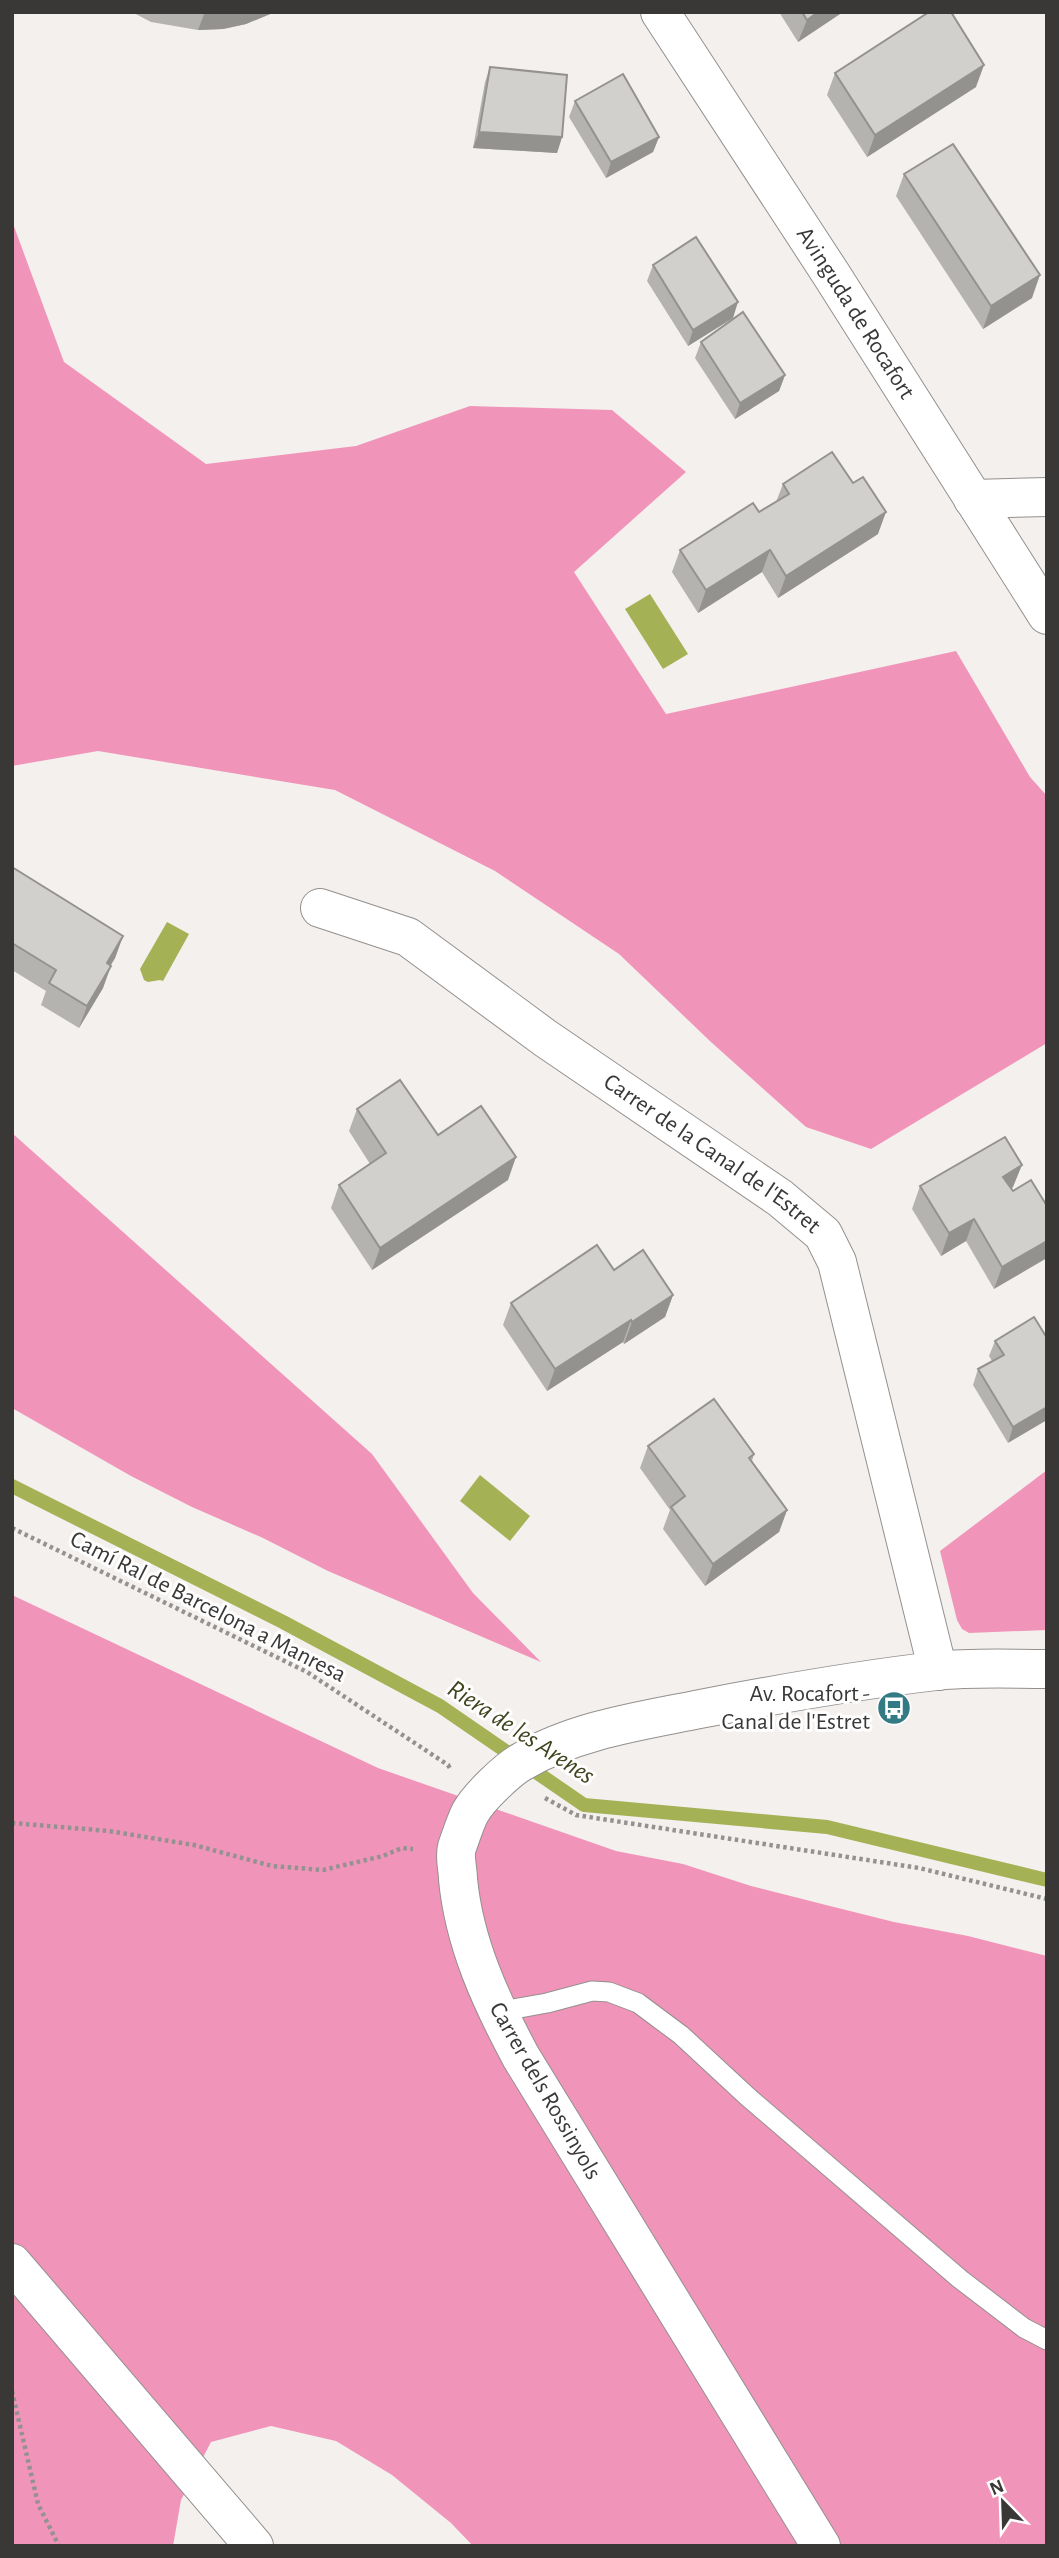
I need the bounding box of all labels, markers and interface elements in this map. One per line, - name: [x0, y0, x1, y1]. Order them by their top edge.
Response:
- street label: Avinguda de Rocafort: [792, 223, 919, 404]
- street label: Carrer de la Canal de l'Estret: [599, 1070, 825, 1238]
- street label: Camí Ral de Barcelona a Manresa: [66, 1527, 350, 1687]
- water label: Riera de les Arenes: [443, 1675, 599, 1789]
- place label: Av. Rocafort - Canal de l'Estret: [721, 1682, 870, 1734]
- bus stop icon: Av. Rocafort - Canal de l'Estret: [875, 1689, 913, 1727]
- street label: Carrer dels Rossinyols: [485, 1998, 605, 2184]
- north arrow: [968, 2467, 1038, 2537]
- text: N: [987, 2476, 1007, 2499]

